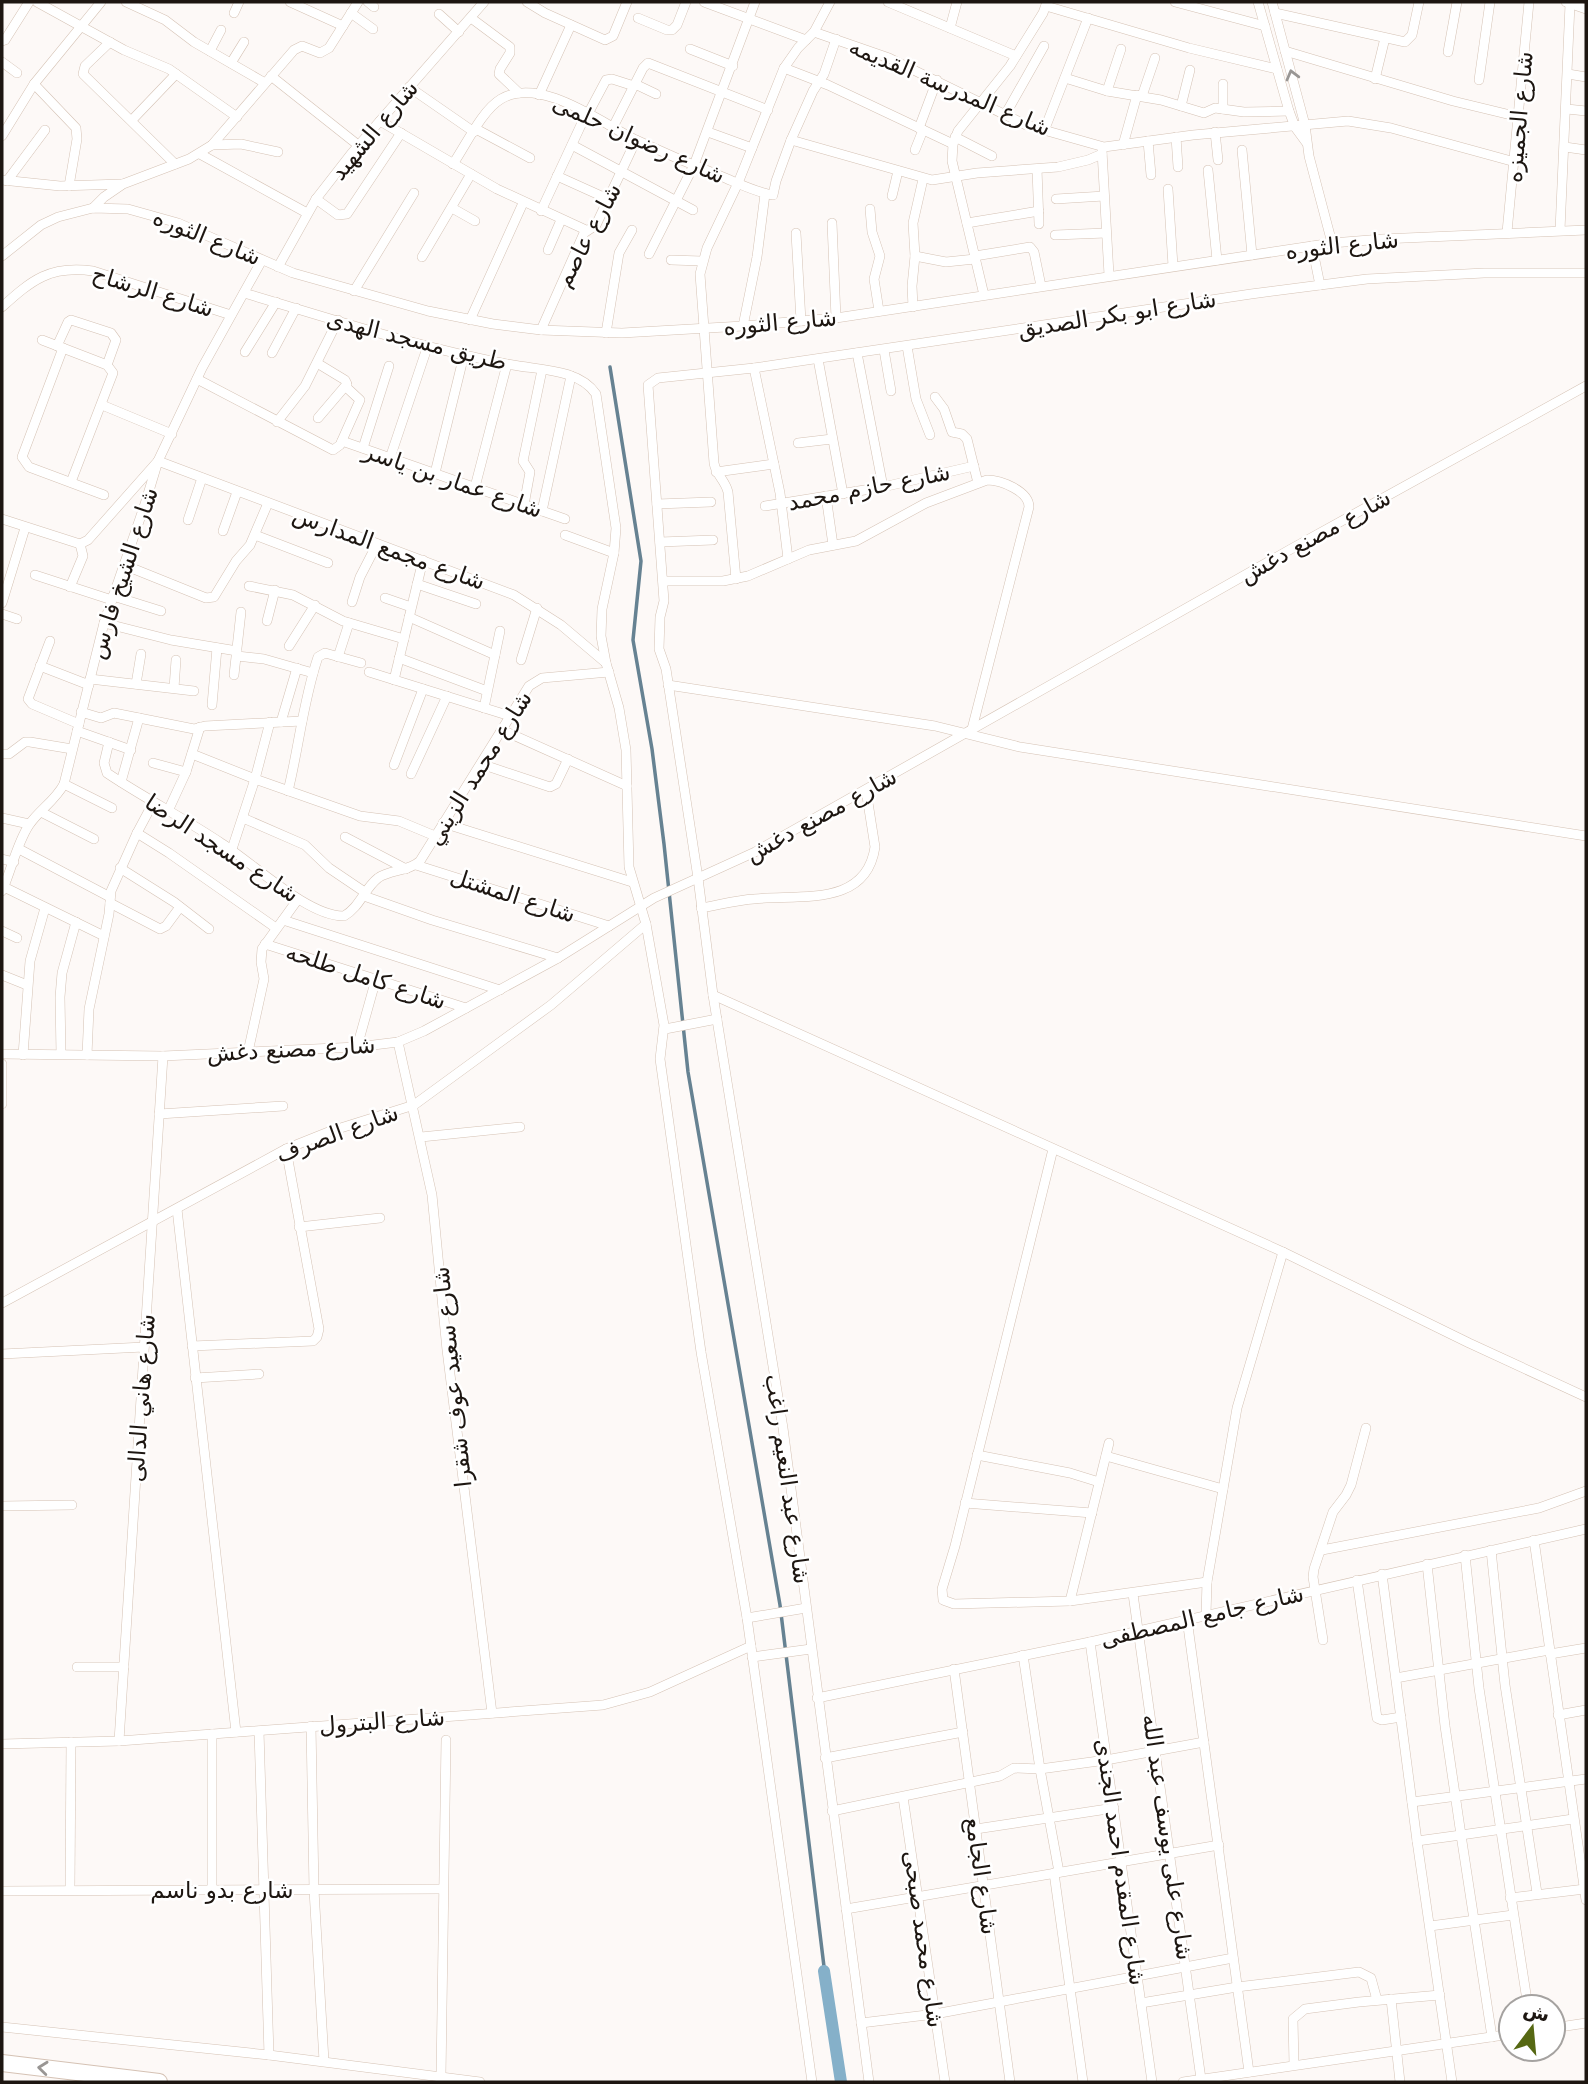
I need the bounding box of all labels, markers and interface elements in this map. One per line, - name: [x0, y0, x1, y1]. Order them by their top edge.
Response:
- street label: شارع المدرسة القديمه: [845, 33, 1055, 142]
- street label: شارع الجميزه: [1500, 50, 1539, 184]
- one-way arrow: [1286, 69, 1300, 81]
- street label: شارع الشهيد: [325, 75, 424, 186]
- street label: شارع رضوان حلمى: [548, 89, 729, 190]
- street label: شارع عاصم: [550, 179, 627, 292]
- street label: شارع الثوره: [149, 204, 265, 271]
- street label: شارع الثوره: [1284, 226, 1400, 265]
- street label: شارع الرشاح: [89, 260, 217, 323]
- street label: شارع ابو بكر الصديق: [1016, 285, 1218, 344]
- street label: شارع الثوره: [722, 304, 838, 341]
- street label: طريق مسجد الهدى: [324, 305, 510, 376]
- street label: شارع عمار بن ياسر: [359, 437, 546, 524]
- street label: شارع حازم محمد: [786, 459, 953, 516]
- street label: شارع الشيخ فارس: [83, 484, 164, 662]
- street label: شارع مصنع دغش: [1235, 484, 1396, 589]
- street label: شارع مجمع المدارس: [289, 501, 489, 596]
- street label: شارع محمد الزيني: [421, 686, 538, 850]
- street label: شارع مصنع دغش: [741, 763, 902, 868]
- street label: شارع مسجد الرضا: [140, 789, 304, 908]
- street label: شارع المشتل: [447, 863, 579, 928]
- street label: شارع كامل طلحه: [282, 938, 449, 1015]
- street label: شارع مصنع دغش: [206, 1032, 376, 1067]
- street label: شارع الصرف: [272, 1099, 402, 1168]
- street label: شارع سعيد عوف شقرا: [427, 1265, 478, 1489]
- street label: شارع هاني الدالى: [122, 1313, 161, 1483]
- street label: شارع عبد النعيم راغب: [759, 1372, 816, 1586]
- street label: شارع جامع المصطفى: [1098, 1580, 1306, 1653]
- street label: شارع البترول: [318, 1704, 446, 1739]
- street label: شارع على يوسف عبد الله: [1137, 1712, 1198, 1962]
- street label: شارع المقدم احمد الجندى: [1090, 1737, 1151, 1987]
- street label: شارع الجامع: [960, 1816, 1003, 1936]
- street label: شارع محمد صبحى: [898, 1849, 949, 2029]
- street label: شارع بدو ناسم: [150, 1877, 294, 1904]
- north arrow: [1497, 1993, 1567, 2063]
- text: ش: [1521, 1997, 1552, 2027]
- one-way arrow: [37, 2060, 49, 2075]

